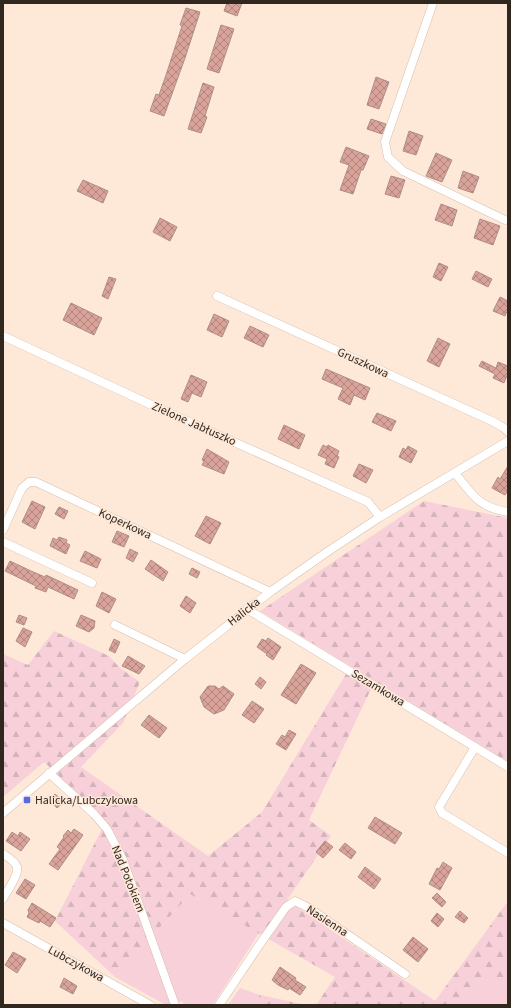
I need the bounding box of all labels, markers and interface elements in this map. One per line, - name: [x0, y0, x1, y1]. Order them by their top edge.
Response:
- street label: Gruszkowa: [334, 344, 392, 382]
- street label: Zielone Jabłuszko: [149, 398, 239, 450]
- street label: Koperkowa: [96, 504, 154, 544]
- street label: Halicka: [224, 594, 264, 630]
- street label: Sezamkowa: [348, 665, 408, 711]
- place label: Halicka/Lubczykowa: [35, 792, 138, 809]
- marker: Halicka/Lubczykowa: [22, 795, 32, 805]
- street label: Nad Potokiem: [107, 843, 149, 915]
- street label: Nasienna: [303, 901, 351, 941]
- street label: Lubczykowa: [45, 942, 107, 986]

